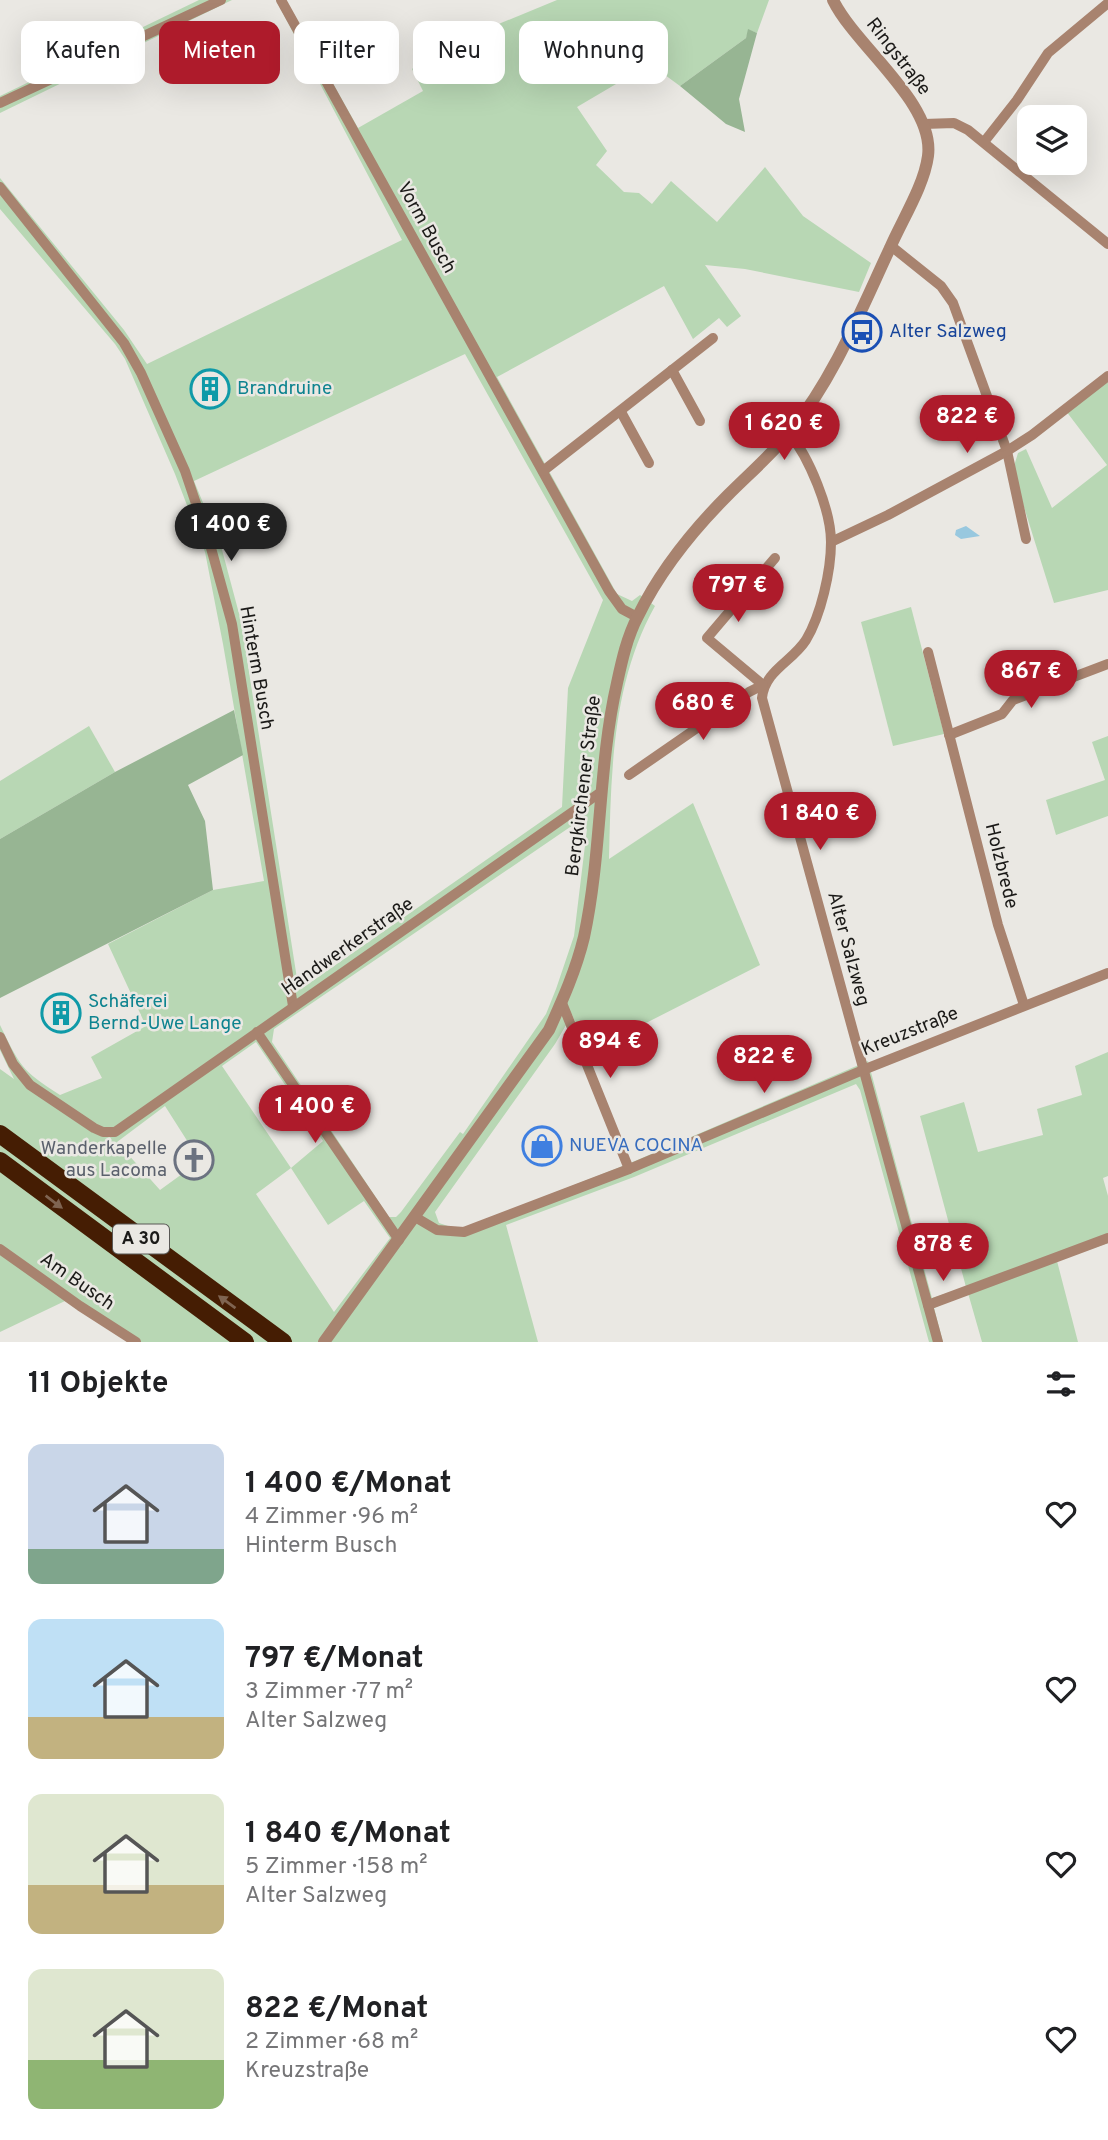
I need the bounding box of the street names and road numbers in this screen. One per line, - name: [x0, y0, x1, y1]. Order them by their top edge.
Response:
- street label: Ringstraße: [860, 13, 936, 101]
- street label: Vorm Busch: [391, 178, 461, 278]
- street label: Hinterm Busch: [233, 604, 279, 732]
- street label: Bergkirchener Straße: [561, 694, 607, 878]
- street label: Holzbrede: [979, 821, 1023, 911]
- street label: Alter Salzweg: [821, 889, 875, 1009]
- street label: Handwerkerstraße: [277, 893, 419, 1001]
- street label: Kreuzstraße: [858, 1002, 962, 1062]
- road number: A 30: [113, 1224, 169, 1254]
- street label: Am Busch: [35, 1248, 119, 1316]

